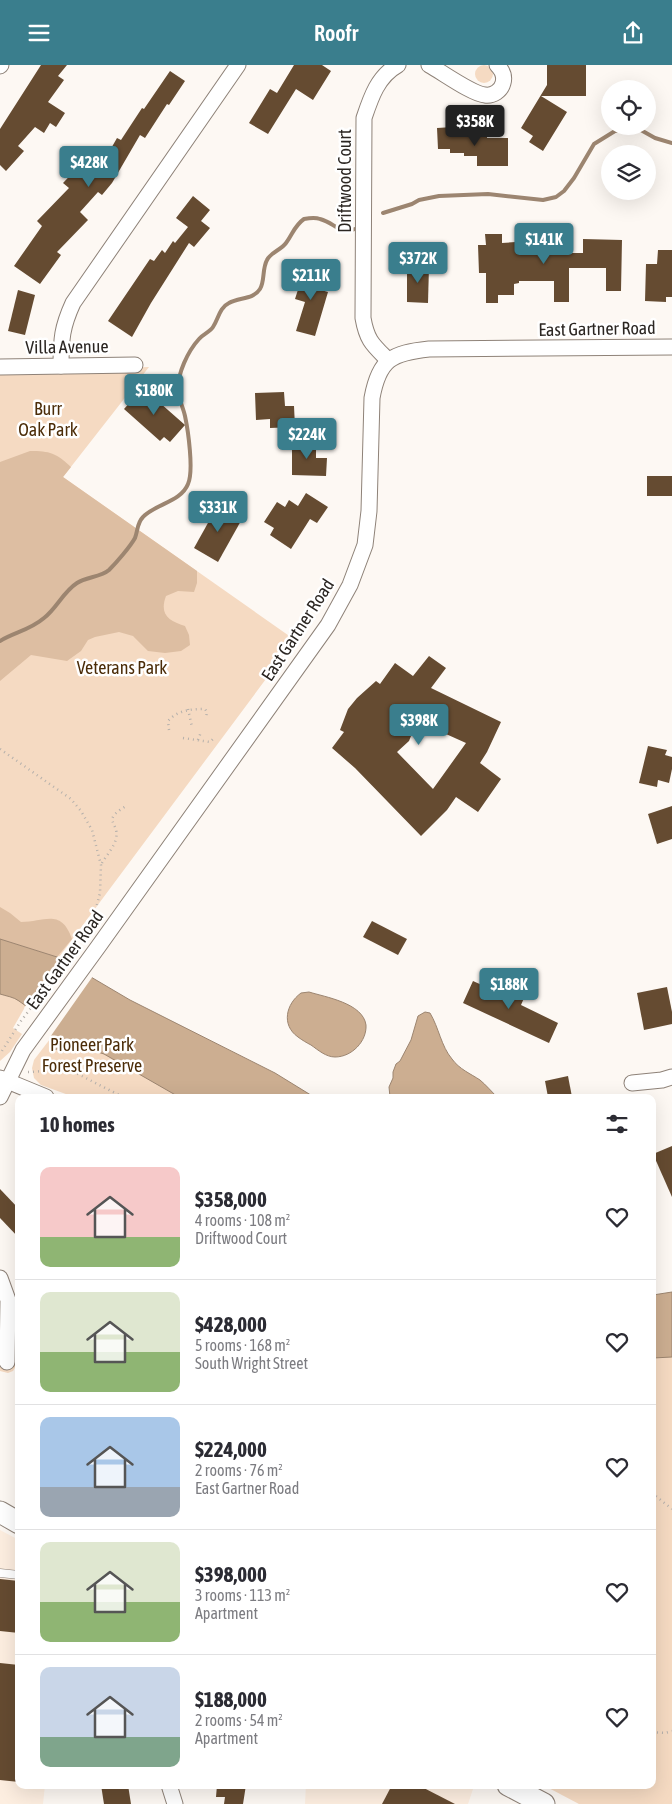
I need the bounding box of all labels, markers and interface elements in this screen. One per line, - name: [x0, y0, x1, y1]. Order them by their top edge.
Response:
- icon: menu: [25, 19, 53, 47]
- icon: share: [619, 19, 647, 47]
- text: Roofr: [314, 20, 358, 46]
- map controls: [601, 80, 656, 200]
- button: locate: [601, 80, 656, 135]
- pin: $358K: [440, 104, 510, 147]
- text: $358K: [456, 112, 494, 130]
- street label: Driftwood Court: [334, 129, 355, 233]
- pin: $428K: [54, 145, 124, 188]
- button: layers: [601, 145, 656, 200]
- text: $428K: [70, 153, 108, 171]
- pin: $141K: [509, 223, 579, 265]
- text: $141K: [525, 230, 563, 248]
- pin: $372K: [383, 241, 453, 284]
- text: $372K: [399, 249, 437, 267]
- pin: $211K: [276, 259, 346, 301]
- text: $211K: [292, 266, 330, 284]
- street label: East Gartner Road: [538, 317, 656, 340]
- street label: Villa Avenue: [25, 335, 109, 358]
- pin: $180K: [119, 373, 189, 416]
- text: $180K: [135, 381, 173, 399]
- park label: Burr Oak Park: [18, 398, 78, 440]
- pin: $224K: [272, 417, 342, 460]
- text: $224K: [288, 425, 326, 443]
- pin: $331K: [183, 491, 253, 533]
- text: $331K: [199, 498, 237, 516]
- street label: East Gartner Road: [257, 575, 338, 685]
- park label: Veterans Park: [77, 657, 167, 678]
- pin: $398K: [384, 703, 454, 746]
- text: $398K: [400, 711, 438, 729]
- street label: East Gartner Road: [22, 906, 108, 1013]
- pin: $188K: [474, 967, 544, 1010]
- text: $188K: [490, 975, 528, 993]
- park label: Pioneer Park Forest Preserve: [42, 1034, 142, 1076]
- icon: filters: [603, 1110, 631, 1138]
- text: 10 homes: [40, 1112, 115, 1136]
- icon: home: [80, 1187, 140, 1247]
- text: $358,000: [195, 1187, 267, 1211]
- icon: heart: [603, 1203, 631, 1231]
- text: 4 rooms · 108 m²: [195, 1211, 290, 1229]
- text: Driftwood Court: [195, 1229, 287, 1247]
- icon: home: [80, 1312, 140, 1372]
- text: $428,000: [195, 1312, 267, 1336]
- icon: heart: [603, 1328, 631, 1356]
- text: 5 rooms · 168 m²: [195, 1336, 290, 1354]
- text: South Wright Street: [195, 1354, 308, 1372]
- icon: home: [80, 1437, 140, 1497]
- text: $224,000: [195, 1437, 267, 1461]
- icon: heart: [603, 1453, 631, 1481]
- text: 2 rooms · 76 m²: [195, 1461, 283, 1479]
- text: East Gartner Road: [195, 1479, 299, 1497]
- icon: home: [80, 1562, 140, 1622]
- text: $398,000: [195, 1562, 267, 1586]
- icon: heart: [603, 1578, 631, 1606]
- text: 3 rooms · 113 m²: [195, 1586, 290, 1604]
- text: Apartment: [195, 1604, 258, 1622]
- icon: home: [80, 1687, 140, 1747]
- text: $188,000: [195, 1687, 267, 1711]
- icon: heart: [603, 1703, 631, 1731]
- text: 2 rooms · 54 m²: [195, 1711, 283, 1729]
- text: Apartment: [195, 1729, 258, 1747]

